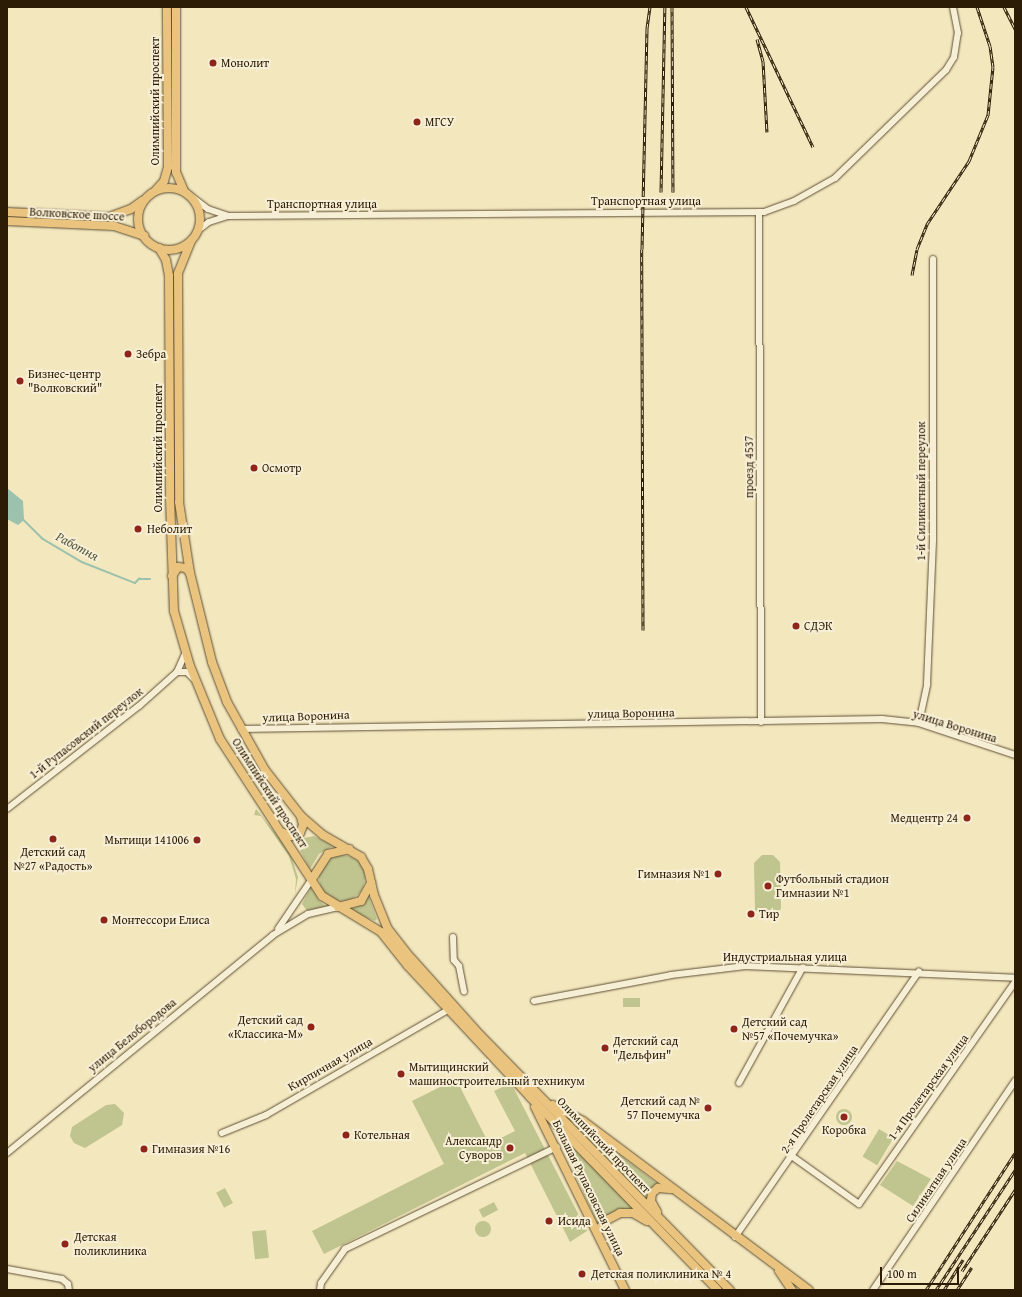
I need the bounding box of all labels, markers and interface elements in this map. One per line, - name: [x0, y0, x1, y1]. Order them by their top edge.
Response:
- street label: Олимпийский проспект: [148, 37, 162, 165]
- place label: Монолит: [221, 56, 269, 70]
- marker: Монолит: [208, 58, 218, 68]
- place label: МГСУ: [425, 115, 454, 129]
- marker: МГСУ: [412, 117, 422, 127]
- street label: Транспортная улица: [591, 194, 701, 208]
- street label: Транспортная улица: [267, 197, 377, 211]
- street label: Волковское шоссе: [29, 204, 125, 224]
- place label: Зебра: [136, 347, 166, 361]
- marker: Зебра: [123, 349, 133, 359]
- place label: Бизнес-центр "Волковский": [28, 367, 102, 395]
- marker: Бизнес-центр "Волковский": [15, 376, 25, 386]
- street label: Олимпийский проспект: [151, 384, 165, 512]
- street label: 1-й Силикатный переулок: [914, 421, 928, 561]
- street label: проезд 4537: [742, 436, 756, 498]
- place label: Осмотр: [262, 461, 302, 475]
- marker: Осмотр: [249, 463, 259, 473]
- place label: Неболит: [147, 522, 192, 536]
- marker: Неболит: [132, 523, 144, 535]
- water label: Работня: [53, 529, 101, 565]
- place label: СДЭК: [804, 619, 832, 633]
- marker: СДЭК: [791, 621, 801, 631]
- street label: 1-й Рупасовский переулок: [26, 684, 146, 782]
- street label: улица Воронина: [587, 705, 675, 721]
- street label: улица Воронина: [911, 706, 999, 746]
- street label: улица Воронина: [262, 707, 350, 725]
- street label: Олимпийский проспект: [229, 735, 311, 851]
- place label: Медцентр 24: [891, 811, 958, 825]
- marker: Медцентр 24: [961, 812, 973, 824]
- place label: Мытищи 141006: [105, 833, 189, 847]
- marker: Детский сад №27 «Радость»: [48, 834, 58, 844]
- marker: Мытищи 141006: [192, 835, 202, 845]
- place label: Детский сад №27 «Радость»: [13, 845, 93, 873]
- place label: Гимназия №1: [638, 867, 710, 881]
- marker: Гимназия №1: [713, 869, 723, 879]
- place label: Футбольный стадион Гимназии №1: [776, 872, 889, 900]
- marker: Футбольный стадион Гимназии №1: [763, 881, 773, 891]
- place label: Тир: [759, 907, 779, 921]
- marker: Тир: [746, 909, 756, 919]
- place label: Монтессори Елиса: [112, 913, 210, 927]
- marker: Монтессори Елиса: [99, 915, 109, 925]
- street label: Индустриальная улица: [723, 950, 847, 964]
- street label: улица Белобородова: [85, 995, 179, 1075]
- place label: Детский сад «Классика-М»: [228, 1013, 303, 1041]
- place label: Детский сад №57 «Почемучка»: [742, 1015, 838, 1043]
- marker: Детский сад «Классика-М»: [306, 1022, 316, 1032]
- marker: Детский сад №57 «Почемучка»: [729, 1024, 739, 1034]
- street label: 1-я Пролетарская улица: [885, 1031, 971, 1143]
- street label: Кирпичная улица: [285, 1034, 375, 1094]
- place label: Детский сад "Дельфин": [613, 1034, 678, 1062]
- street label: 2-я Пролетарская улица: [777, 1042, 861, 1156]
- marker: Детский сад "Дельфин": [600, 1043, 610, 1053]
- place label: Мытищинский машиностроительный техникум: [409, 1060, 585, 1088]
- marker: Мытищинский машиностроительный техникум: [396, 1069, 406, 1079]
- street label: Олимпийский проспект: [554, 1094, 654, 1196]
- place label: Детский сад № 57 Почемучка: [621, 1094, 700, 1122]
- marker: Детский сад № 57 Почемучка: [703, 1103, 713, 1113]
- marker: Коробка: [839, 1112, 849, 1122]
- street label: Большая Рупасовская улица: [550, 1118, 628, 1258]
- place label: Коробка: [822, 1123, 866, 1137]
- place label: Котельная: [354, 1128, 410, 1142]
- marker: Котельная: [341, 1130, 351, 1140]
- place label: Александр Суворов: [445, 1134, 502, 1162]
- street label: Силикатная улица: [902, 1135, 970, 1225]
- place label: Гимназия №16: [152, 1142, 230, 1156]
- marker: Александр Суворов: [505, 1143, 515, 1153]
- marker: Гимназия №16: [139, 1144, 149, 1154]
- place label: Исида: [558, 1214, 591, 1228]
- marker: Исида: [543, 1215, 555, 1227]
- place label: Детская поликлиника: [74, 1230, 147, 1258]
- marker: Детская поликлиника: [59, 1238, 71, 1250]
- scale bar: [882, 1259, 961, 1285]
- text: 100 m: [887, 1265, 917, 1282]
- place label: Детская поликлиника № 4: [591, 1267, 731, 1281]
- marker: Детская поликлиника № 4: [576, 1268, 588, 1280]

